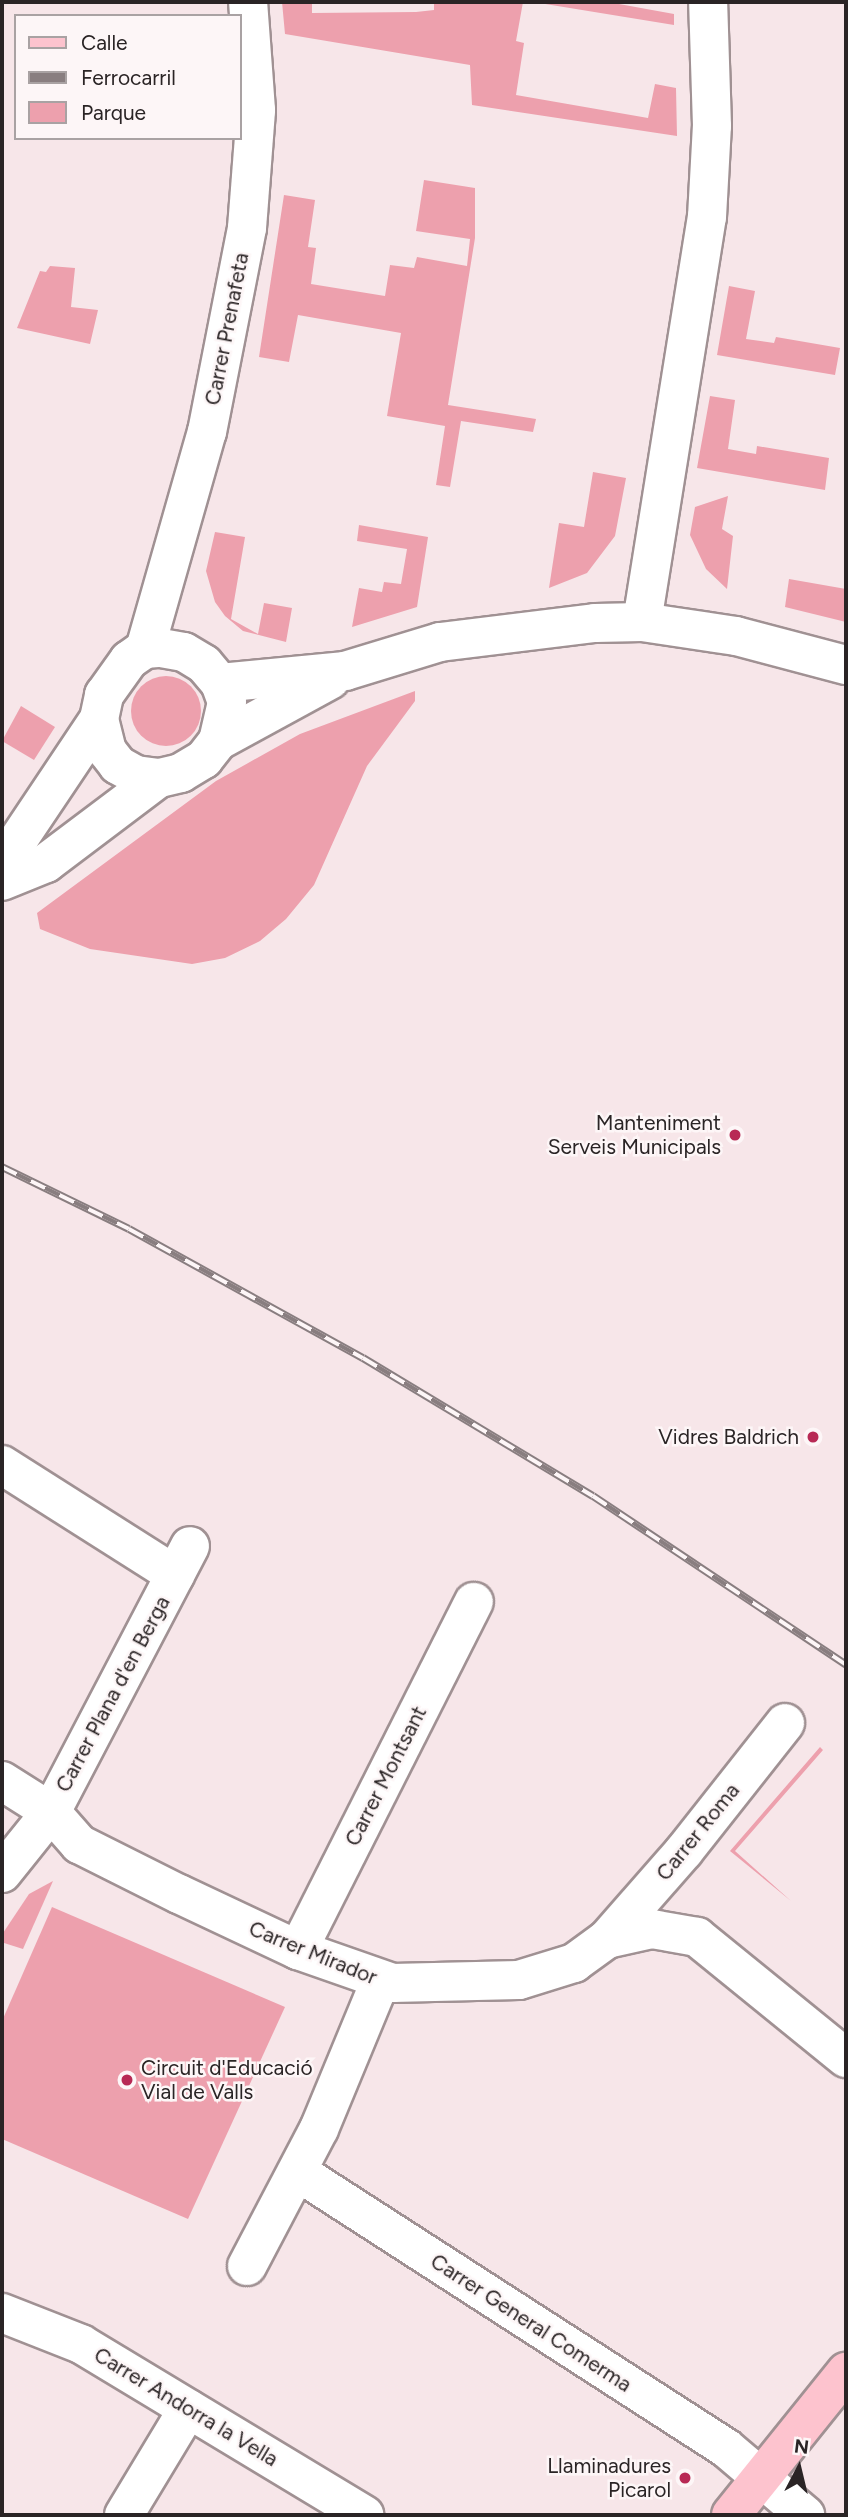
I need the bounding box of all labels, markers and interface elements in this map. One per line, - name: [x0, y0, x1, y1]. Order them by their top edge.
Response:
- legend: [14, 14, 242, 140]
- text: Calle: [81, 30, 128, 55]
- text: Ferrocarril: [81, 65, 176, 90]
- text: Parque: [81, 100, 146, 125]
- street label: Carrer Prenafeta: [200, 251, 254, 407]
- place label: Manteniment Serveis Municipals: [548, 1110, 721, 1160]
- marker: Manteniment Serveis Municipals: [727, 1127, 743, 1143]
- place label: Vidres Baldrich: [658, 1424, 799, 1450]
- marker: Vidres Baldrich: [805, 1429, 821, 1445]
- street label: Carrer Plana d'en Berga: [51, 1592, 175, 1796]
- street label: Carrer Montsant: [340, 1702, 432, 1850]
- street label: Carrer Roma: [651, 1778, 745, 1886]
- street label: Carrer Mirador: [245, 1916, 381, 1990]
- place label: Circuit d'Educació Vial de Valls: [141, 2055, 313, 2105]
- marker: Circuit d'Educació Vial de Valls: [119, 2072, 135, 2088]
- street label: Carrer General Comerma: [426, 2249, 636, 2397]
- street label: Carrer Andorra la Vella: [90, 2342, 282, 2472]
- north arrow: [764, 2433, 834, 2503]
- text: N: [793, 2434, 810, 2459]
- place label: Llaminadures Picarol: [547, 2453, 671, 2503]
- marker: Llaminadures Picarol: [677, 2470, 693, 2486]

